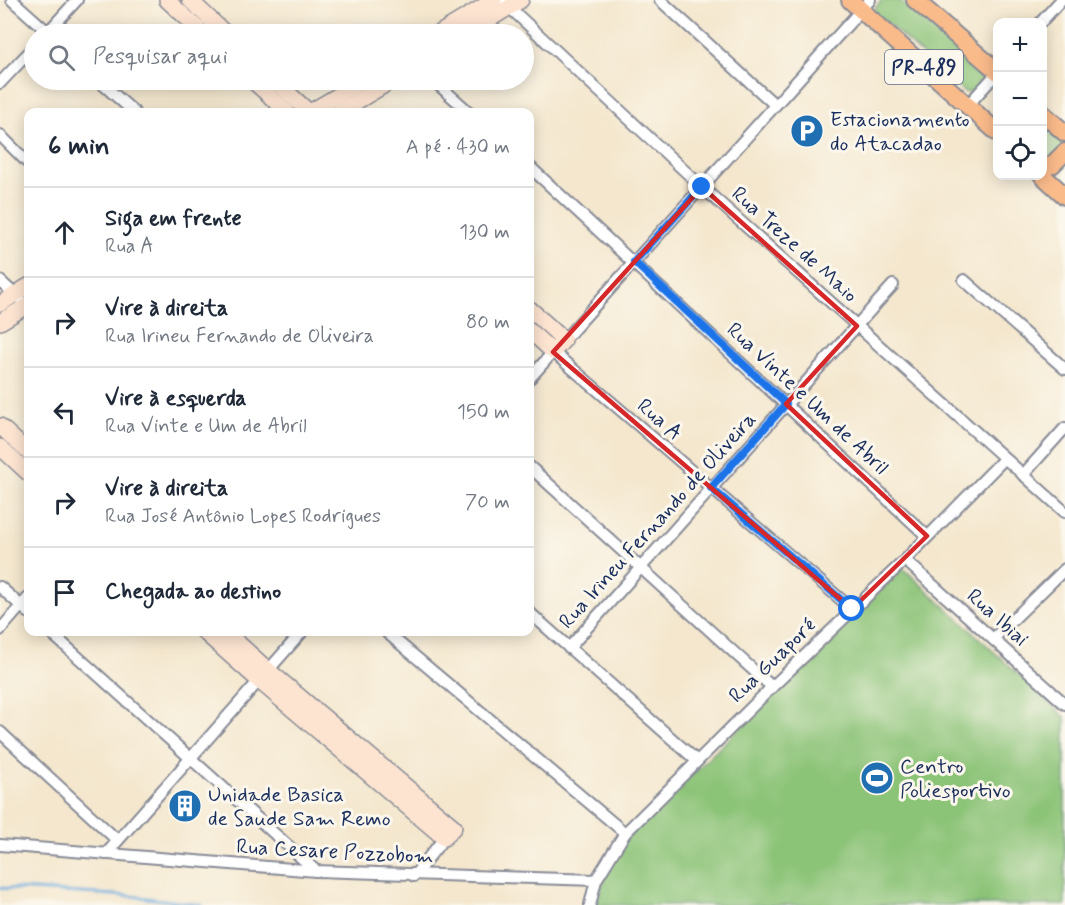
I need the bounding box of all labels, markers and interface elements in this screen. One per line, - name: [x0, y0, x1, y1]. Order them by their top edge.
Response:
- map controls: [993, 18, 1047, 180]
- button: +: [993, 18, 1047, 72]
- search box: [24, 24, 534, 90]
- icon: search: [45, 41, 78, 74]
- text: Pesquisar aqui: [93, 43, 228, 71]
- road number: PR-489: [885, 50, 963, 84]
- button: −: [993, 72, 1047, 126]
- place label: Estacionamento do Atacadao: [830, 106, 970, 158]
- parking icon: Estacionamento do Atacadao: [789, 113, 825, 149]
- button: locate: [993, 126, 1047, 180]
- text: 6 min: [48, 130, 110, 164]
- text: A pé · 430 m: [406, 134, 510, 161]
- route end: [688, 173, 714, 199]
- street label: Rua Treze de Maio: [725, 180, 864, 309]
- text: Siga em frente: [105, 205, 242, 233]
- icon: ahead: [48, 216, 81, 249]
- text: 130 m: [459, 219, 510, 246]
- text: Rua A: [105, 233, 154, 260]
- text: Vire à direita: [105, 295, 228, 323]
- icon: right: [48, 306, 81, 339]
- text: 80 m: [466, 309, 510, 336]
- street label: Rua Vinte e Um de Abril: [720, 316, 894, 481]
- text: Rua Irineu Fernando de Oliveira: [105, 323, 374, 350]
- text: Vire à esquerda: [105, 385, 246, 413]
- street label: Rua A: [631, 392, 688, 447]
- icon: left: [48, 396, 81, 429]
- text: 150 m: [457, 399, 510, 426]
- street label: Rua Irineu Fernando de Oliveira: [553, 406, 763, 635]
- text: Rua Vinte e Um de Abril: [105, 413, 307, 440]
- text: Vire à direita: [105, 475, 228, 503]
- icon: right: [48, 486, 81, 519]
- text: 70 m: [465, 489, 510, 516]
- text: Rua José Antônio Lopes Rodrigues: [105, 503, 381, 530]
- icon: arrive: [48, 576, 81, 609]
- text: Chegada ao destino: [105, 578, 281, 606]
- street label: Rua Ibiai: [960, 583, 1034, 653]
- route start: [838, 595, 864, 621]
- street label: Rua Guaporé: [723, 612, 822, 709]
- place label: Centro Poliesportivo: [900, 753, 1011, 805]
- sports icon: Centro Poliesportivo: [859, 760, 895, 796]
- place label: Unidade Basica de Saude Sam Remo: [208, 781, 391, 833]
- building icon: Unidade Basica de Saude Sam Remo: [167, 788, 203, 824]
- street label: Rua Cesare Pozzobom: [236, 833, 434, 871]

